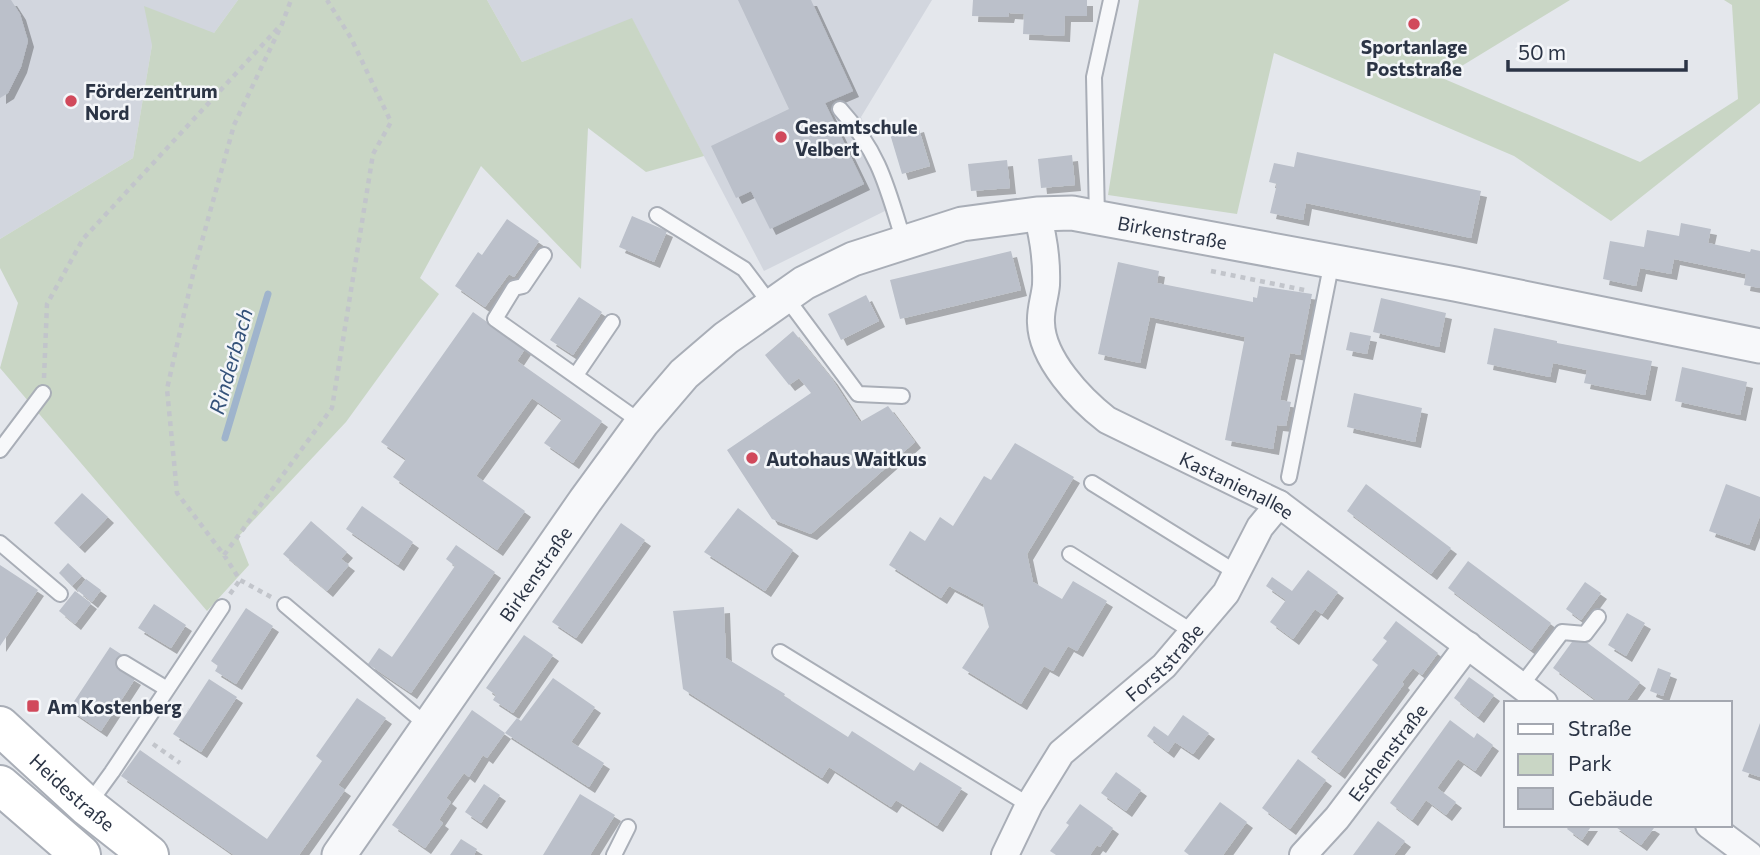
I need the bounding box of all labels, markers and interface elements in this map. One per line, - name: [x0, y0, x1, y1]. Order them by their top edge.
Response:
- marker: Sportanlage Poststraße: [1406, 16, 1422, 32]
- scale bar: [1508, 28, 1686, 72]
- place label: Sportanlage Poststraße: [1361, 35, 1467, 80]
- text: 50 m: [1518, 39, 1566, 64]
- place label: Förderzentrum Nord: [85, 79, 218, 124]
- marker: Förderzentrum Nord: [63, 93, 79, 109]
- place label: Gesamtschule Velbert: [795, 115, 917, 160]
- marker: Gesamtschule Velbert: [773, 129, 789, 145]
- street label: Birkenstraße: [1116, 210, 1229, 253]
- water label: Rinderbach: [203, 305, 257, 417]
- street label: Kastanienallee: [1176, 446, 1299, 523]
- place label: Autohaus Waitkus: [766, 447, 927, 470]
- marker: Autohaus Waitkus: [744, 450, 760, 466]
- street label: Birkenstraße: [494, 521, 576, 625]
- street label: Forststraße: [1120, 618, 1207, 706]
- place label: Am Kostenberg: [47, 695, 182, 718]
- marker: Am Kostenberg: [25, 698, 41, 714]
- street label: Eschenstraße: [1343, 699, 1431, 805]
- legend: [1504, 701, 1732, 827]
- text: Straße: [1568, 715, 1632, 740]
- street label: Heidestraße: [26, 748, 120, 835]
- text: Park: [1568, 750, 1612, 775]
- text: Gebäude: [1568, 785, 1653, 810]

